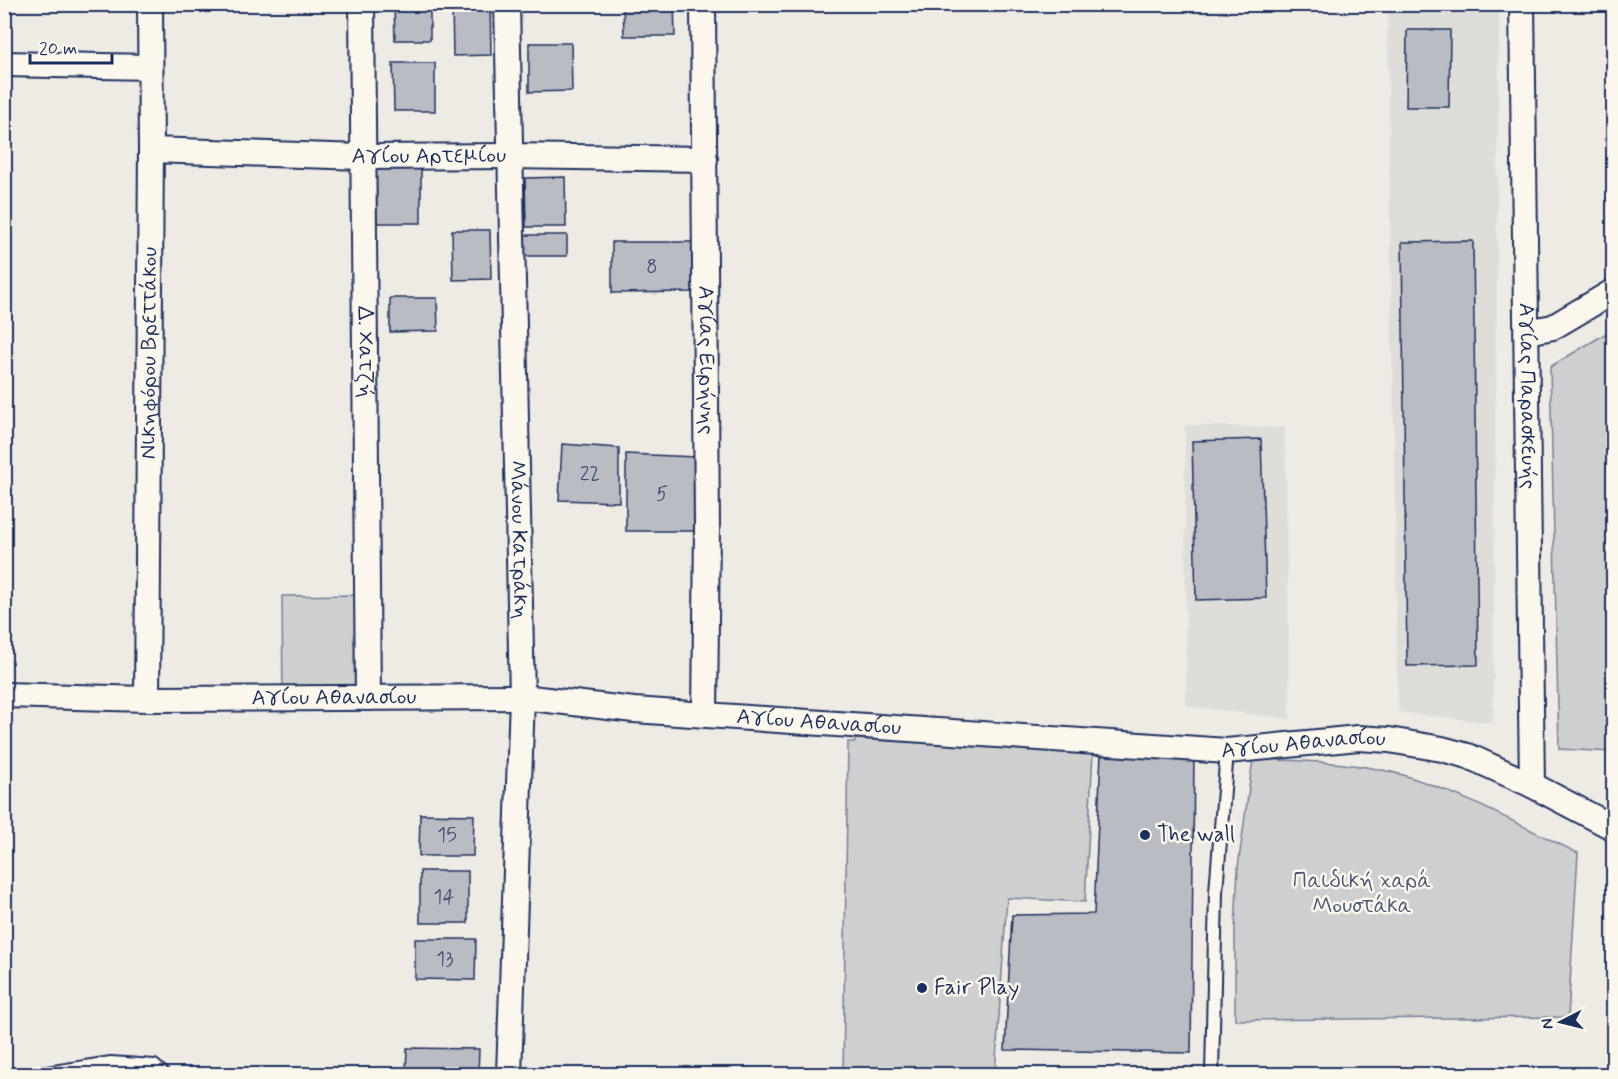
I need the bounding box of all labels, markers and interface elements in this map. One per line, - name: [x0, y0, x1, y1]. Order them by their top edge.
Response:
- scale bar: [30, 27, 112, 65]
- text: 20 m: [39, 37, 77, 61]
- street label: Αγίου Αρτεμίου: [351, 142, 506, 171]
- street label: Νικηφόρου Βρεττάκου: [135, 246, 164, 459]
- house number: 8: [646, 254, 658, 281]
- street label: Αγίας Ειρήνης: [691, 285, 720, 435]
- street label: Αγίας Παρασκευής: [1512, 303, 1542, 489]
- street label: Δ. Χατζή: [351, 306, 379, 398]
- street label: Μάνου Κατράκη: [503, 460, 534, 620]
- house number: 22: [580, 461, 600, 488]
- house number: 5: [656, 481, 668, 508]
- street label: Αγίου Αθανασίου: [251, 684, 417, 712]
- street label: Αγίου Αθανασίου: [735, 703, 902, 742]
- street label: Αγίου Αθανασίου: [1220, 724, 1387, 766]
- place label: The wall: [1157, 821, 1235, 849]
- house number: 15: [437, 822, 457, 849]
- marker: The wall: [1138, 828, 1152, 842]
- park label: Παιδική χαρά Μουστάκα: [1293, 867, 1431, 920]
- house number: 14: [433, 884, 455, 911]
- house number: 13: [436, 946, 454, 973]
- place label: Fair Play: [934, 974, 1019, 1002]
- marker: Fair Play: [915, 981, 929, 995]
- north arrow: [1531, 992, 1591, 1052]
- text: N: [1537, 1017, 1559, 1030]

